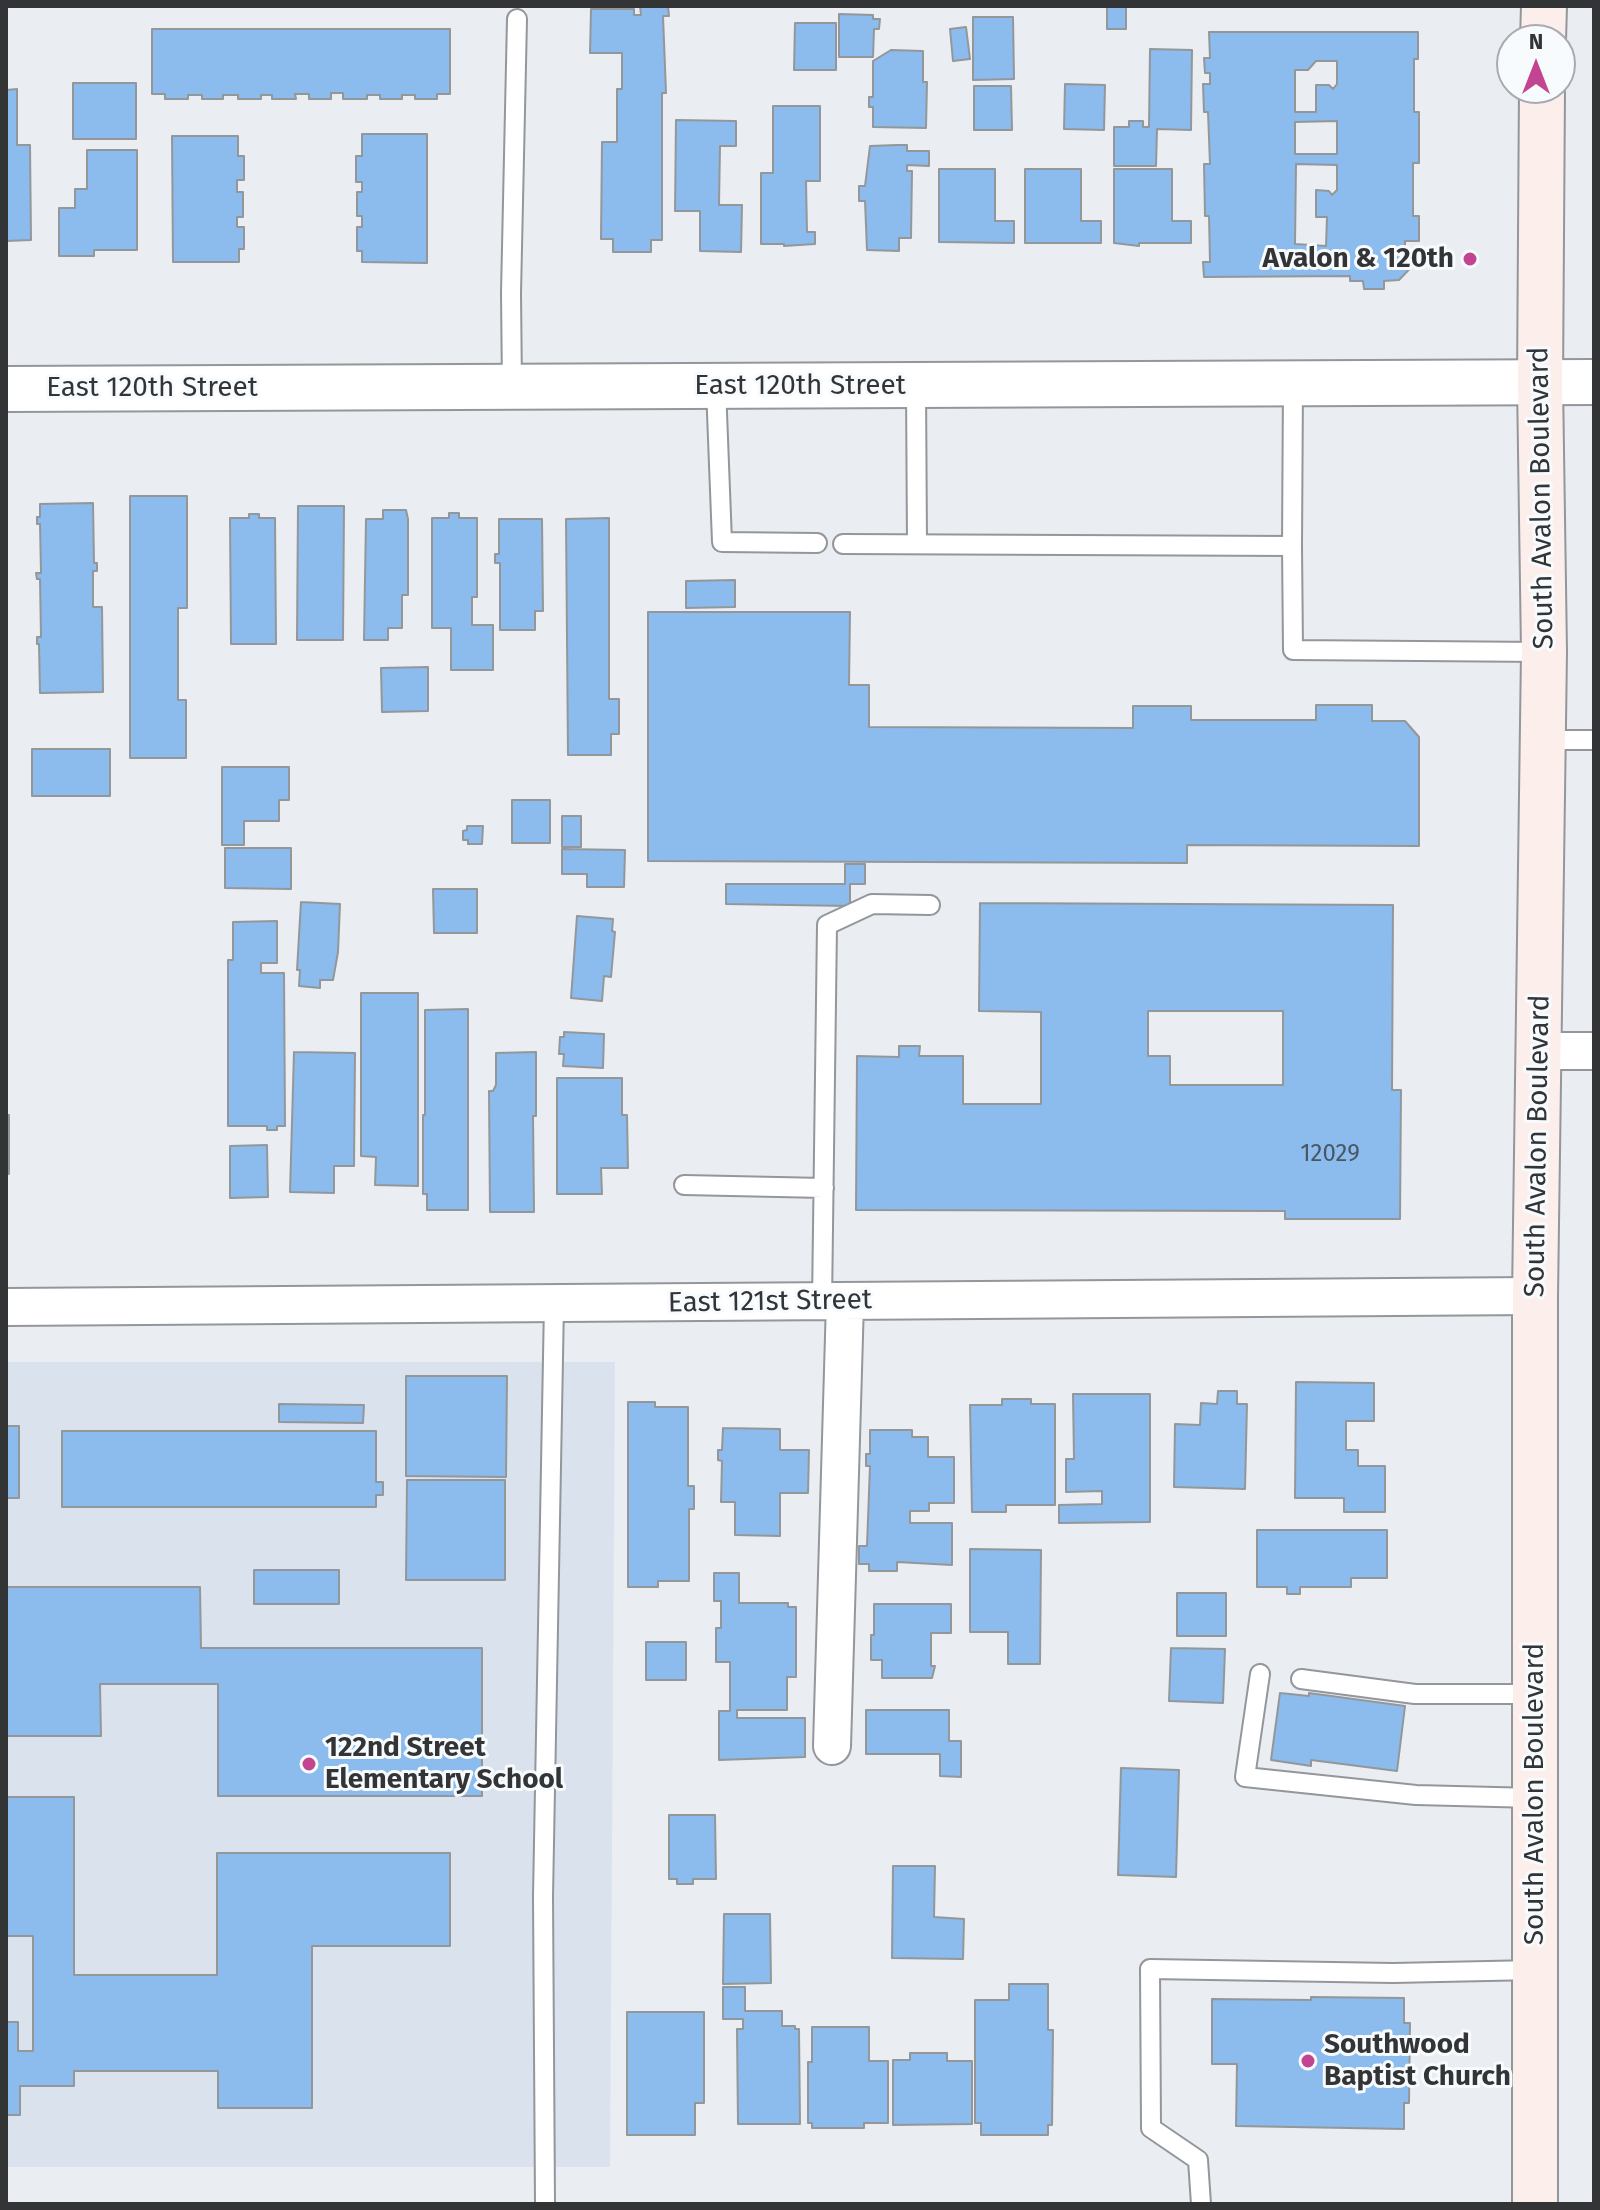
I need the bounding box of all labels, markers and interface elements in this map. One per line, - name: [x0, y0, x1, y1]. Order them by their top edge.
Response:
- north arrow: [1496, 24, 1576, 104]
- text: N: [1529, 28, 1543, 55]
- place label: Avalon & 120th: [1263, 242, 1454, 276]
- marker: Avalon & 120th: [1461, 250, 1479, 268]
- street label: South Avalon Boulevard: [1523, 346, 1561, 650]
- street label: East 120th Street: [694, 369, 906, 403]
- street label: East 120th Street: [46, 371, 258, 405]
- street label: South Avalon Boulevard: [1519, 994, 1557, 1298]
- house number: 12029: [1300, 1140, 1360, 1168]
- street label: East 121st Street: [668, 1283, 872, 1321]
- street label: South Avalon Boulevard: [1518, 1643, 1552, 1945]
- place label: 122nd Street Elementary School: [325, 1731, 563, 1797]
- marker: 122nd Street Elementary School: [300, 1755, 318, 1773]
- place label: Southwood Baptist Church: [1324, 2028, 1511, 2094]
- marker: Southwood Baptist Church: [1299, 2052, 1317, 2070]

